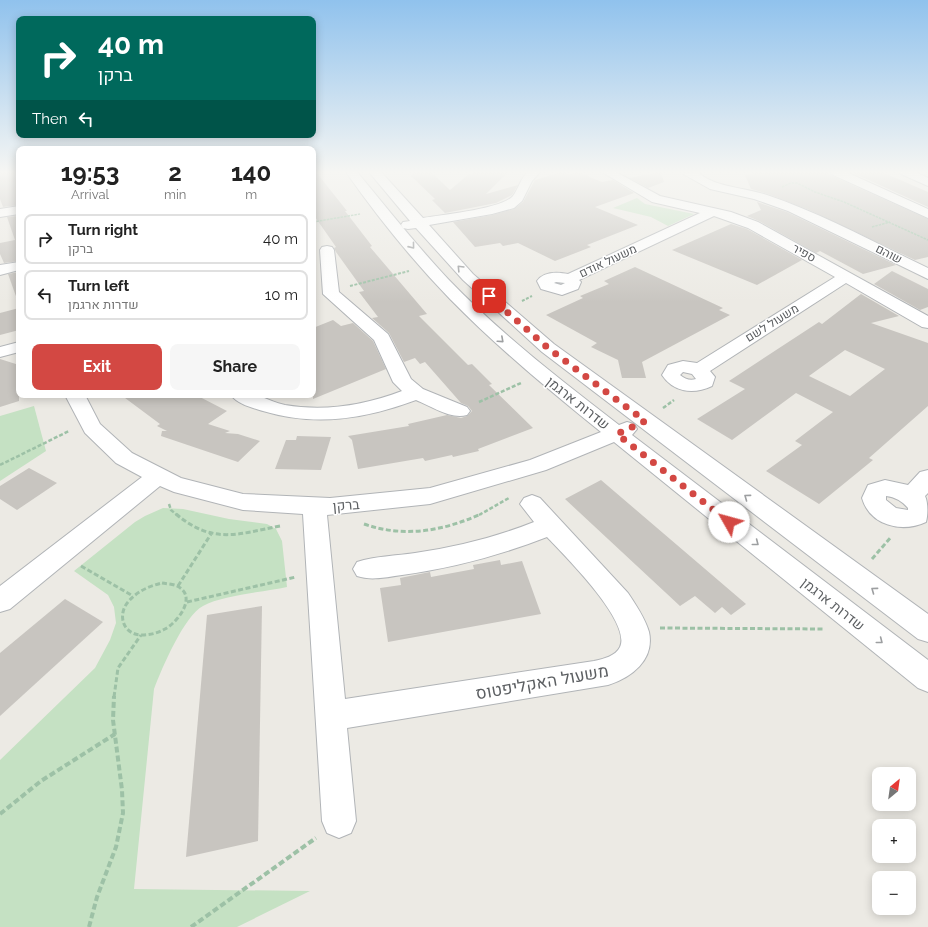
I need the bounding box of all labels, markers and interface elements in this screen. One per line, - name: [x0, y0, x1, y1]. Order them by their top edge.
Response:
- text: 40 m: [98, 28, 164, 61]
- icon: right: [32, 32, 84, 84]
- text: ברקן: [98, 64, 133, 85]
- icon: left: [75, 108, 97, 130]
- text: Then: [32, 110, 67, 128]
- text: 19:53: [61, 158, 119, 187]
- text: 2: [168, 158, 182, 187]
- text: 140: [231, 158, 271, 187]
- text: Arrival: [71, 187, 109, 202]
- text: min: [164, 187, 186, 202]
- text: m: [245, 187, 257, 202]
- text: Turn right: [68, 221, 138, 239]
- icon: right: [34, 228, 56, 250]
- text: 40 m: [263, 230, 298, 248]
- text: ברקן: [68, 241, 93, 256]
- one-way arrow: [407, 241, 414, 248]
- street label: ספיר: [790, 241, 818, 265]
- street label: שוהם: [873, 241, 905, 267]
- street label: משעול אודם: [577, 242, 639, 280]
- one-way arrow: [457, 265, 464, 272]
- text: Turn left: [68, 277, 129, 295]
- pin: [472, 279, 506, 313]
- icon: left: [34, 284, 56, 306]
- icon: arrive: [478, 285, 500, 307]
- text: 10 m: [265, 286, 298, 304]
- text: שדרות ארגמן: [68, 297, 138, 312]
- street label: משעול לשם: [743, 301, 801, 345]
- one-way arrow: [497, 335, 504, 342]
- button: Exit: [32, 344, 162, 390]
- button: Share: [170, 344, 300, 390]
- street label: שדרות ארגמן: [543, 373, 613, 433]
- one-way arrow: [744, 494, 751, 501]
- street label: ברקן: [332, 496, 361, 514]
- position arrow: [708, 501, 750, 543]
- one-way arrow: [751, 538, 758, 545]
- street label: שדרות ארגמן: [798, 574, 868, 634]
- one-way arrow: [871, 588, 878, 595]
- one-way arrow: [876, 636, 883, 643]
- street label: משעול האקליפטוס: [474, 660, 610, 704]
- north arrow: [872, 767, 916, 811]
- map controls: [872, 767, 916, 915]
- button: +: [872, 819, 916, 863]
- button: −: [872, 871, 916, 915]

